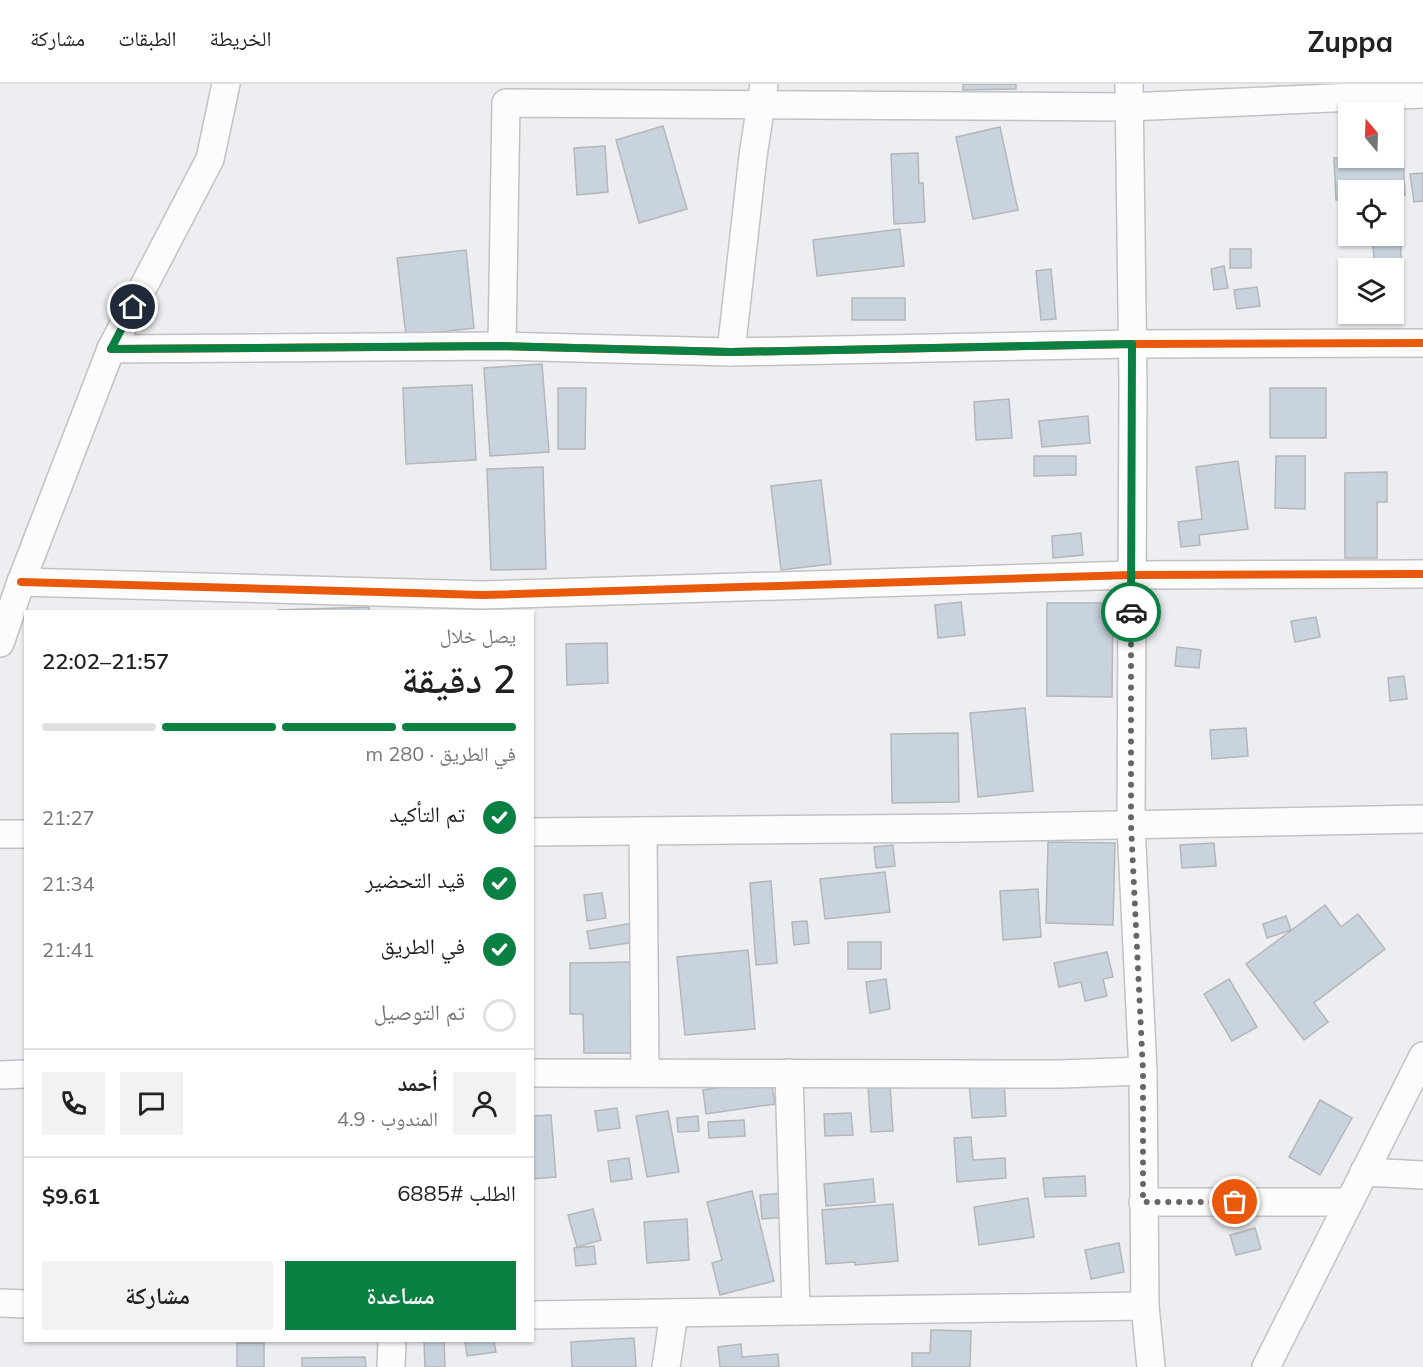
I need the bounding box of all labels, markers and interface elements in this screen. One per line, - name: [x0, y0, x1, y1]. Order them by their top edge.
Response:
- text: Zuppa: [1307, 24, 1393, 59]
- text: مشاركة: [30, 25, 85, 51]
- text: الطبقات: [118, 25, 177, 51]
- text: الخريطة: [210, 25, 271, 51]
- north arrow: [1338, 102, 1404, 168]
- map controls: [1338, 102, 1404, 324]
- button: locate: [1338, 180, 1404, 246]
- button: layers: [1338, 258, 1404, 324]
- pin: [107, 281, 158, 332]
- icon: home: [116, 290, 149, 323]
- courier: [1101, 582, 1161, 642]
- icon: car: [1115, 596, 1148, 629]
- text: يصل خلال: [440, 623, 516, 648]
- text: 21:57–22:02: [42, 647, 169, 675]
- text: 2 دقيقة: [401, 654, 516, 703]
- text: في الطريق · 280 m: [365, 741, 516, 766]
- text: تم التأكيد: [389, 800, 465, 828]
- icon: check: [483, 801, 516, 834]
- text: 21:27: [42, 805, 95, 830]
- text: قيد التحضير: [365, 866, 465, 894]
- icon: check: [483, 867, 516, 900]
- text: 21:34: [42, 871, 95, 896]
- text: في الطريق: [381, 932, 465, 960]
- icon: check: [483, 933, 516, 966]
- text: 21:41: [42, 937, 95, 962]
- text: تم التوصيل: [374, 998, 465, 1026]
- text: أحمد: [398, 1069, 438, 1097]
- button: phone: [42, 1072, 105, 1135]
- button: chat: [120, 1072, 183, 1135]
- button: person: [453, 1072, 516, 1135]
- text: المندوب · 4.9: [337, 1106, 438, 1131]
- pin: [1209, 1176, 1260, 1227]
- text: الطلب #6885: [397, 1179, 516, 1207]
- text: $9.61: [42, 1182, 100, 1210]
- icon: bag: [1218, 1185, 1251, 1218]
- button: مشاركة: [42, 1261, 273, 1330]
- button: مساعدة: [285, 1261, 516, 1330]

